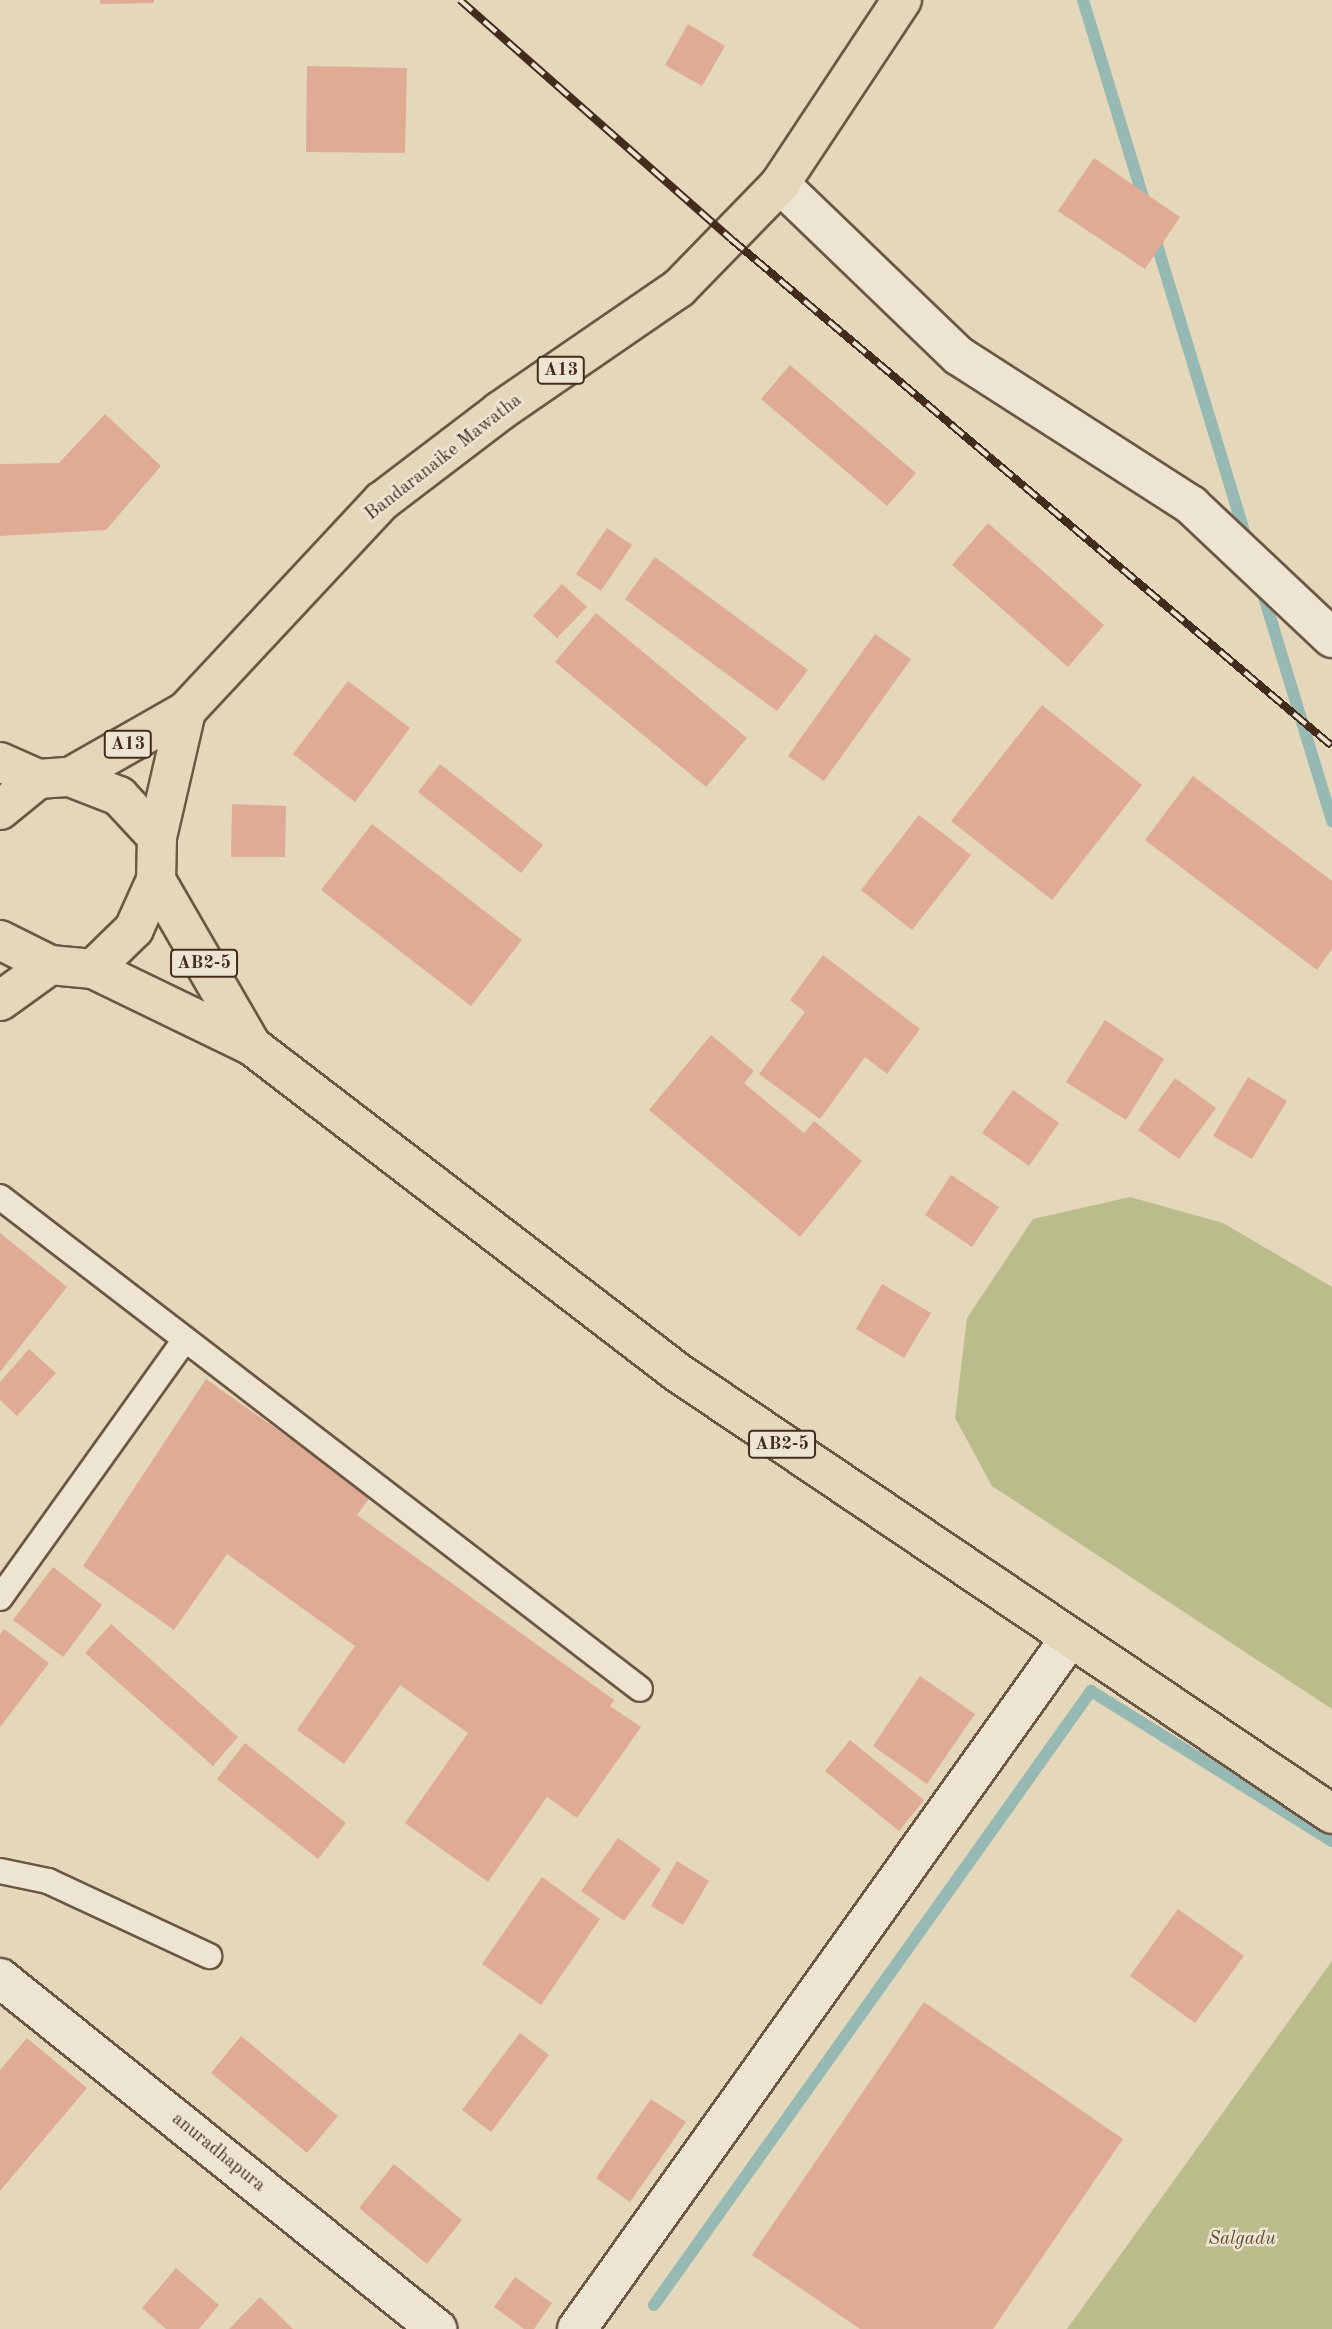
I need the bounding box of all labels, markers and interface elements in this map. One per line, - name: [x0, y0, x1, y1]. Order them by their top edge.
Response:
- road number: A13: [536, 356, 586, 384]
- street label: Bandaranaike Mawatha: [361, 390, 527, 526]
- road number: A13: [104, 730, 152, 758]
- road number: AB2-5: [169, 948, 239, 978]
- road number: AB2-5: [747, 1429, 817, 1458]
- street label: anuradhapura: [167, 2108, 269, 2198]
- park label: Salgadu: [1208, 2229, 1276, 2251]

